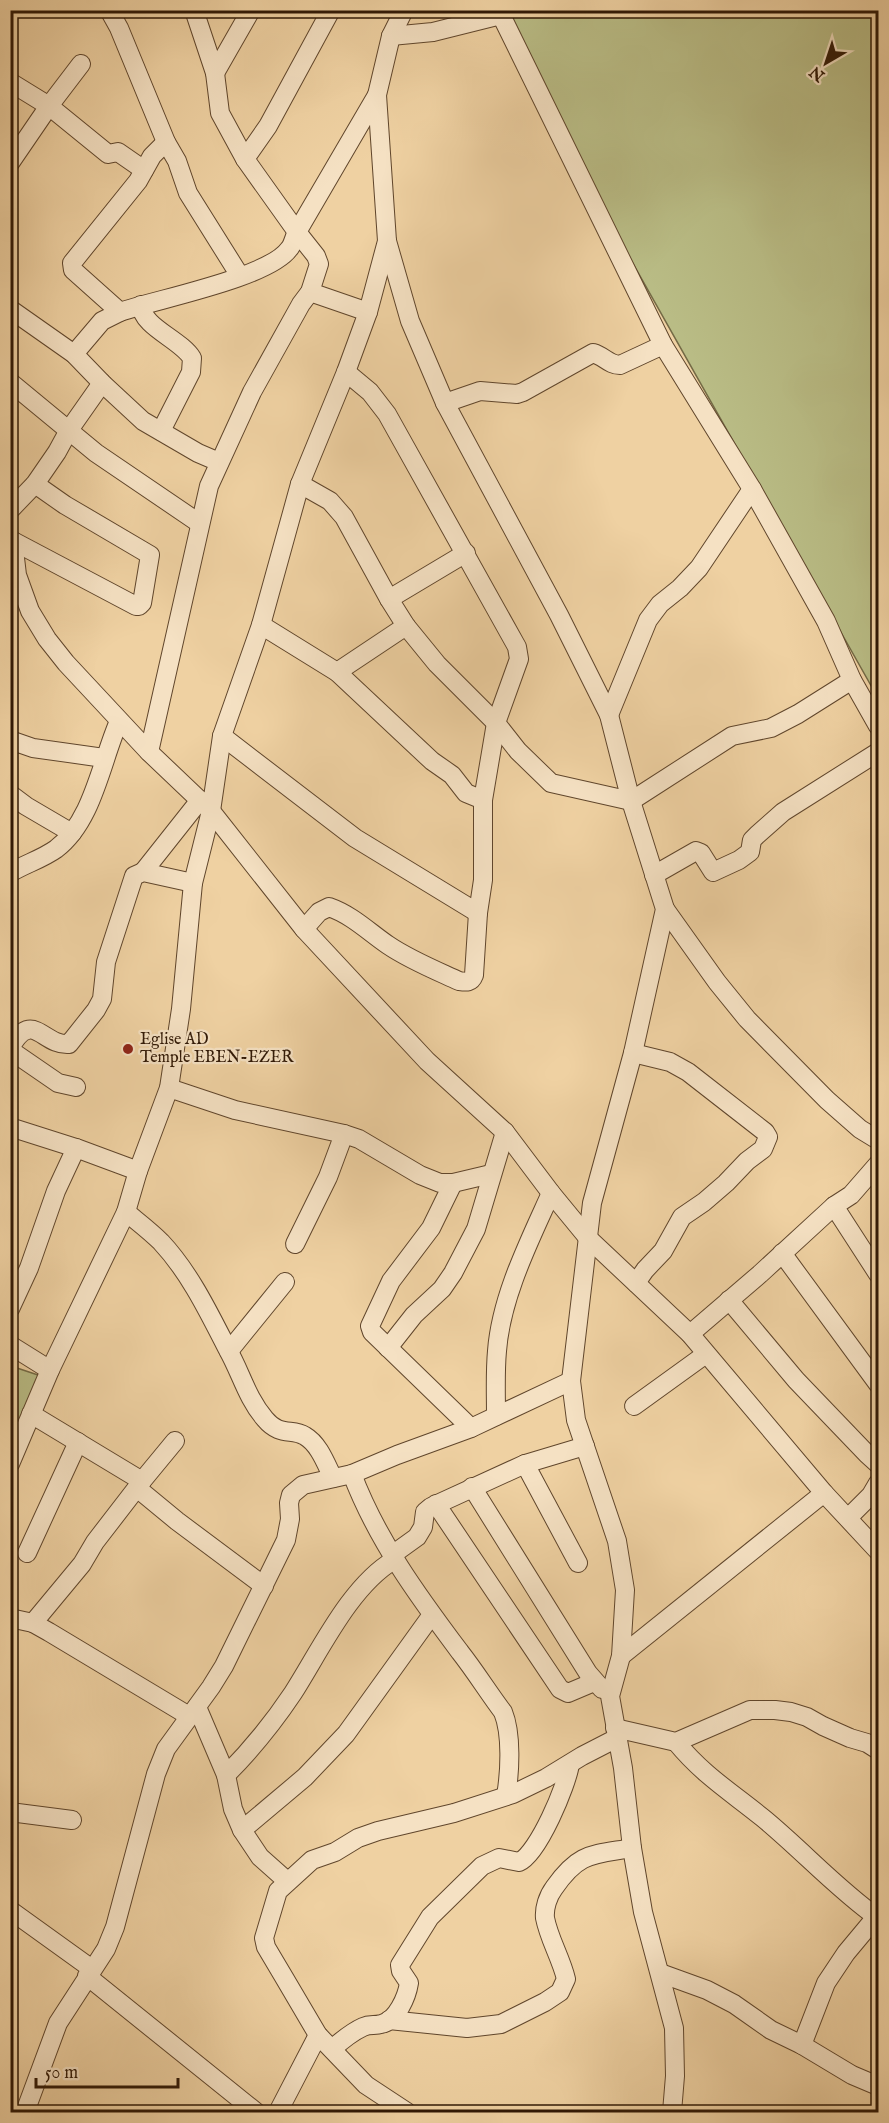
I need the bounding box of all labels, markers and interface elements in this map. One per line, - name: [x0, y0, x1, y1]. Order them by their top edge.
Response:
- north arrow: [796, 33, 856, 93]
- text: N: [806, 61, 830, 86]
- place label: Eglise AD Temple EBEN-EZER: [140, 1030, 294, 1068]
- marker: Eglise AD Temple EBEN-EZER: [121, 1042, 135, 1056]
- scale bar: [36, 2051, 178, 2089]
- text: 50 m: [45, 2062, 78, 2085]

